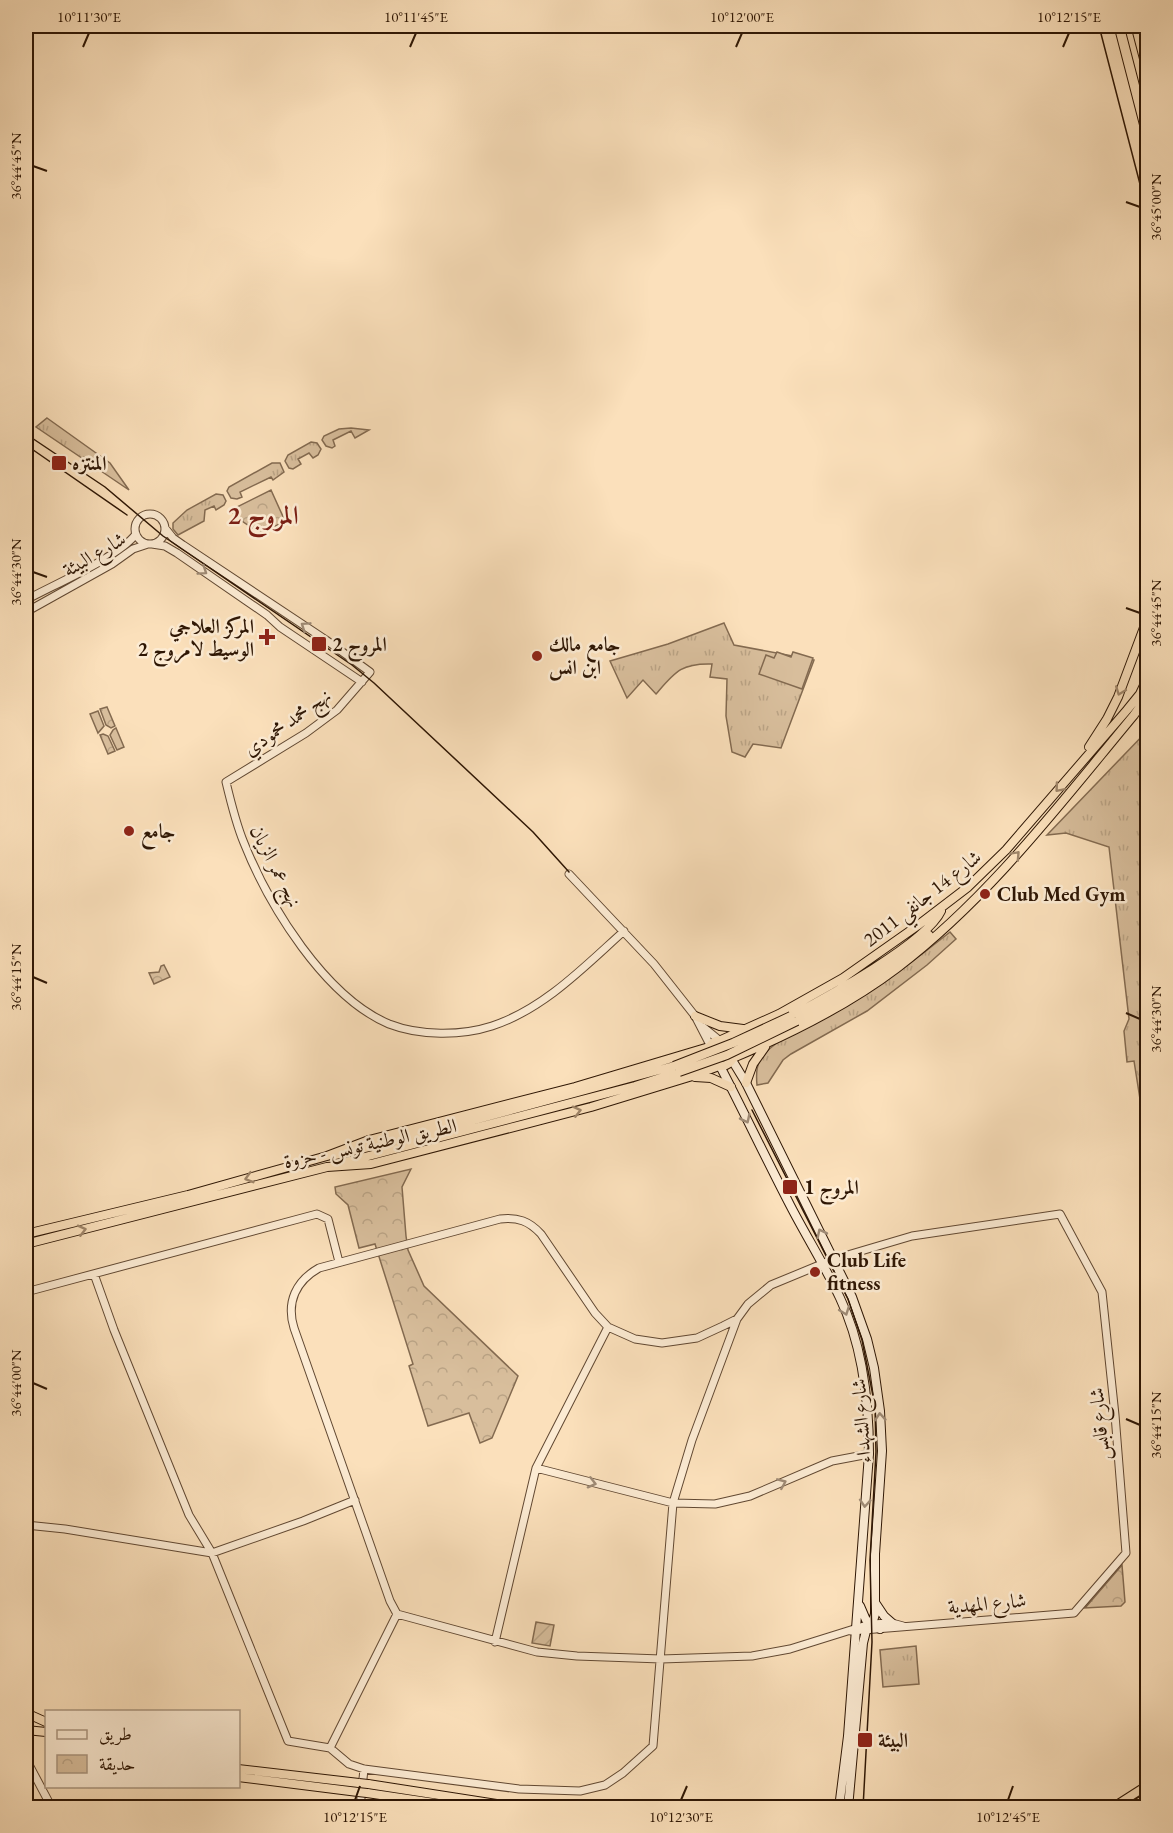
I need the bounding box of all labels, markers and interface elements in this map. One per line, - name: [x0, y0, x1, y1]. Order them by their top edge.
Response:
- text: 10°11'30"E: [57, 7, 122, 26]
- text: 10°11'45"E: [384, 7, 449, 26]
- text: 10°12'00"E: [710, 7, 775, 26]
- text: 10°12'15"E: [1037, 7, 1102, 26]
- text: 36°44'45"N: [6, 132, 25, 200]
- text: 36°45'00"N: [1146, 173, 1165, 241]
- place label: المنتزه: [72, 450, 107, 476]
- marker: المنتزه: [50, 454, 68, 472]
- district label: المروج 2: [227, 498, 299, 538]
- street label: شارع البيئة: [58, 526, 133, 587]
- text: 36°44'30"N: [6, 538, 25, 606]
- one-way arrow: [197, 563, 207, 575]
- text: 36°44'45"N: [1146, 579, 1165, 647]
- place label: المركز العلاجي الوسيط لامروج 2: [137, 613, 254, 668]
- one-way arrow: [301, 622, 312, 633]
- marker: المركز العلاجي الوسيط لامروج 2: [258, 628, 276, 646]
- place label: المروج 2: [332, 631, 387, 663]
- place label: جامع مالك ابن انس: [549, 631, 620, 681]
- marker: المروج 2: [310, 635, 328, 653]
- marker: جامع مالك ابن انس: [530, 649, 544, 663]
- street label: نهج محمد محمودي: [238, 682, 339, 766]
- one-way arrow: [1115, 685, 1127, 696]
- one-way arrow: [1056, 781, 1067, 792]
- place label: جامع: [141, 818, 175, 850]
- street label: نهج عمر الزيان: [240, 820, 308, 914]
- marker: جامع: [122, 824, 136, 838]
- street label: شارع 14 جانفي 2011: [858, 844, 991, 958]
- one-way arrow: [1009, 851, 1020, 862]
- place label: Club Med Gym: [997, 881, 1126, 907]
- marker: Club Med Gym: [978, 887, 992, 901]
- text: 36°44'15"N: [6, 943, 25, 1011]
- text: 36°44'30"N: [1146, 985, 1165, 1053]
- one-way arrow: [572, 1105, 582, 1118]
- street label: الطريق الوطنية تونس - حزوة: [281, 1112, 459, 1175]
- one-way arrow: [739, 1112, 751, 1123]
- one-way arrow: [244, 1171, 255, 1183]
- place label: المروج 1: [804, 1174, 859, 1206]
- marker: المروج 1: [781, 1178, 799, 1196]
- one-way arrow: [77, 1224, 87, 1237]
- one-way arrow: [817, 1228, 829, 1239]
- place label: Club Life fitness: [827, 1247, 906, 1296]
- marker: Club Life fitness: [808, 1265, 822, 1279]
- one-way arrow: [837, 1305, 850, 1316]
- text: 36°44'00"N: [6, 1349, 25, 1417]
- street label: شارع الشهداء: [845, 1377, 882, 1464]
- street label: شارع قابس: [1083, 1386, 1120, 1461]
- text: 36°44'15"N: [1146, 1391, 1165, 1459]
- one-way arrow: [874, 1413, 887, 1422]
- one-way arrow: [587, 1476, 597, 1489]
- one-way arrow: [775, 1478, 786, 1490]
- one-way arrow: [859, 1498, 872, 1507]
- street label: شارع المهدية: [947, 1587, 1028, 1624]
- legend: [45, 1710, 240, 1788]
- text: طريق: [99, 1722, 132, 1746]
- place label: البيئة: [878, 1727, 908, 1753]
- marker: البيئة: [856, 1731, 874, 1749]
- text: حديقة: [99, 1752, 135, 1775]
- text: 10°12'15"E: [323, 1807, 388, 1826]
- text: 10°12'30"E: [649, 1807, 714, 1826]
- text: 10°12'45"E: [976, 1807, 1041, 1826]

